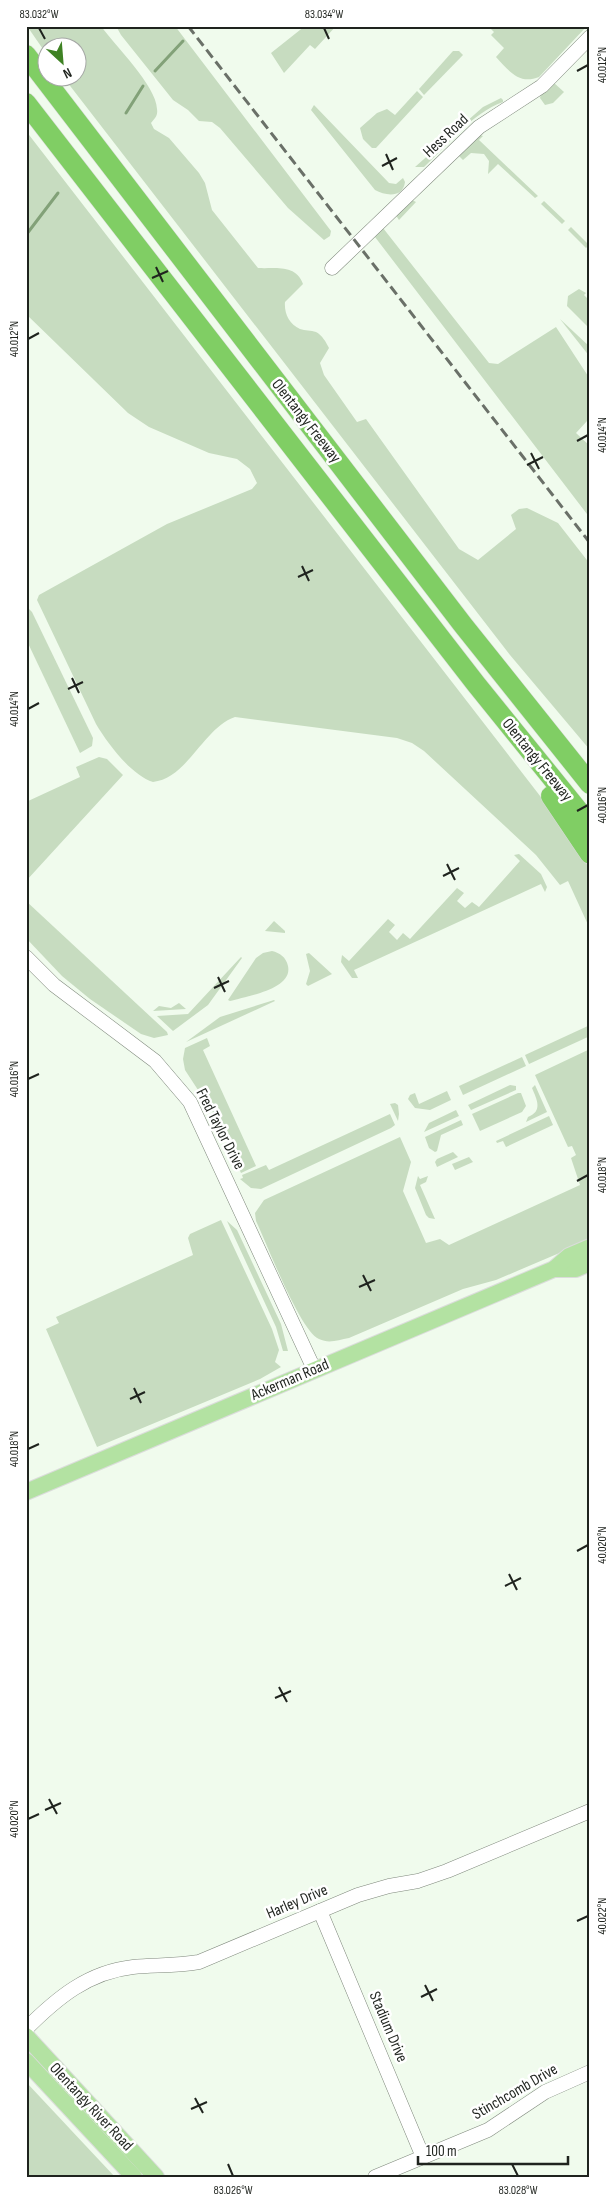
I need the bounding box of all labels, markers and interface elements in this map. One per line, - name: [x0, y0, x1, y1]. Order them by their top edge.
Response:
- text: 83.032°W: [20, 7, 59, 22]
- text: 83.034°W: [305, 7, 343, 22]
- north arrow: [38, 38, 88, 88]
- text: 40.012°N: [595, 47, 610, 83]
- text: N: [60, 64, 75, 83]
- street label: Hess Road: [419, 110, 473, 162]
- text: 40.012°N: [7, 321, 22, 357]
- street label: Olentangy Freeway: [267, 375, 345, 467]
- text: 40.014°N: [595, 417, 610, 453]
- text: 40.014°N: [7, 691, 22, 727]
- street label: Olentangy Freeway: [498, 715, 576, 805]
- text: 40.016°N: [595, 787, 610, 823]
- text: 40.016°N: [7, 1061, 22, 1097]
- street label: Fred Taylor Drive: [191, 1085, 249, 1173]
- text: 40.018°N: [595, 1157, 610, 1193]
- street label: Ackerman Road: [247, 1355, 332, 1405]
- text: 40.018°N: [7, 1431, 22, 1467]
- text: 40.020°N: [595, 1526, 610, 1564]
- text: 40.020°N: [7, 1800, 22, 1838]
- street label: Harley Drive: [263, 1881, 331, 1923]
- text: 40.022°N: [595, 1898, 610, 1934]
- street label: Stadium Drive: [365, 1989, 411, 2065]
- street label: Olentangy River Road: [45, 2059, 137, 2155]
- street label: Stinchcomb Drive: [469, 2060, 561, 2124]
- scale bar: [418, 2133, 568, 2165]
- text: 100 m: [426, 2142, 457, 2161]
- text: 83.026°W: [213, 2183, 253, 2198]
- text: 83.028°W: [499, 2183, 538, 2198]

